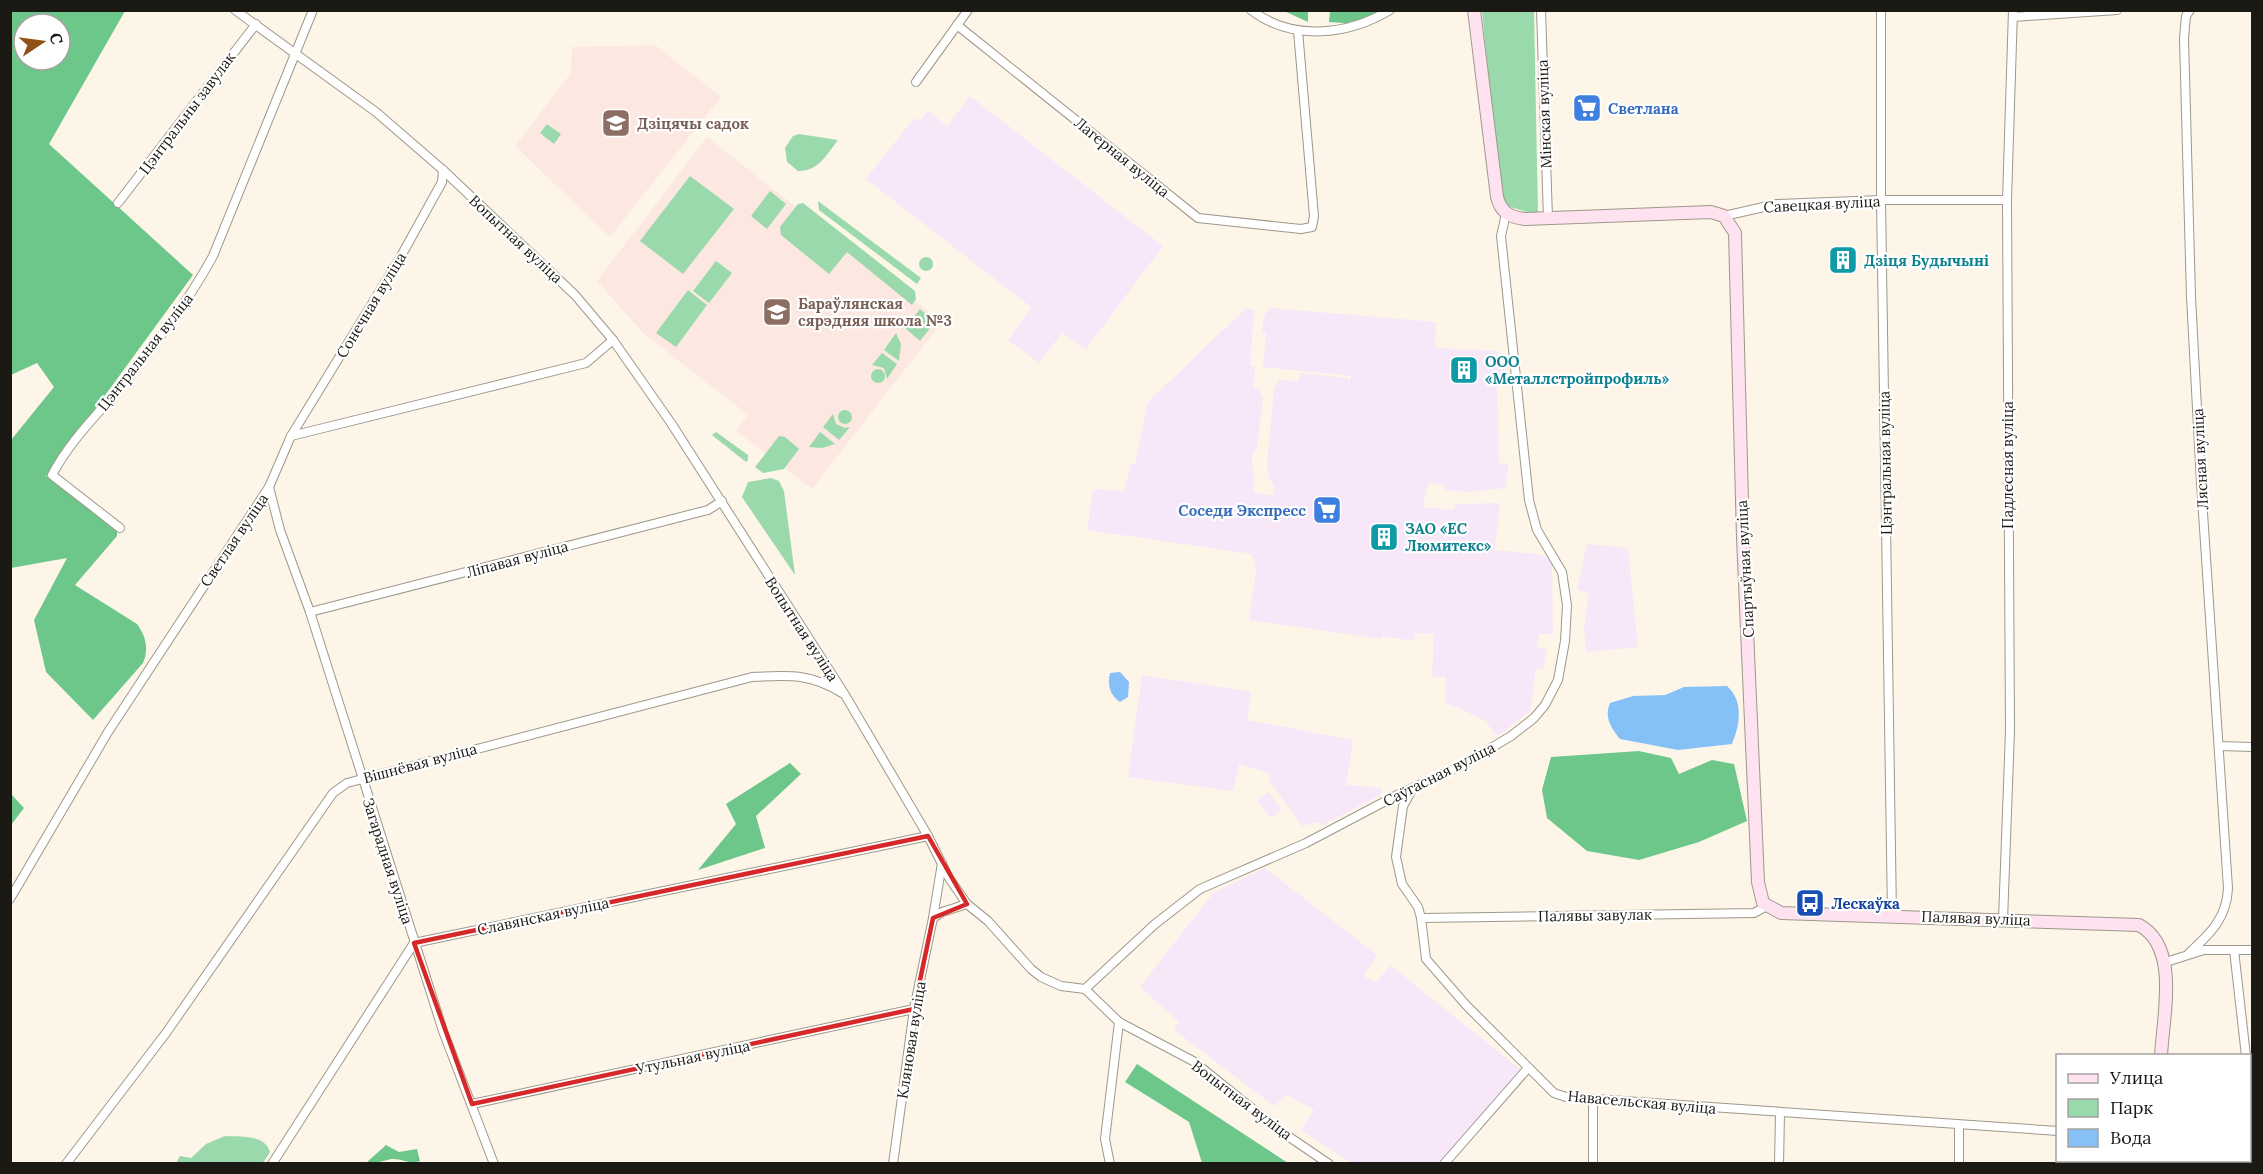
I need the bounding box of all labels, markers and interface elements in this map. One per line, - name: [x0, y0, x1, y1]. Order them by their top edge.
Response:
- north arrow: [12, 12, 72, 72]
- text: С: [46, 31, 68, 46]
- street label: Цэнтральны завулак: [135, 48, 239, 178]
- street label: Мінская вуліца: [1533, 59, 1555, 169]
- supermarket icon: Светлана: [1571, 92, 1603, 124]
- place label: Светлана: [1608, 99, 1679, 118]
- school or university icon: Дзіцячы садок: [600, 107, 632, 139]
- street label: Лагерная вуліца: [1071, 113, 1174, 201]
- place label: Дзіцячы садок: [637, 114, 749, 133]
- street label: Вопытная вуліца: [465, 191, 567, 287]
- street label: Савецкая вуліца: [1763, 191, 1881, 217]
- building icon: Дзіця Будычыні: [1827, 244, 1859, 276]
- street label: Сонечная вуліца: [332, 248, 410, 361]
- place label: Дзіця Будычыні: [1864, 251, 1989, 270]
- street label: Цэнтральная вуліца: [93, 289, 197, 415]
- place label: Бараўлянская сярэдняя школа №3: [798, 294, 952, 330]
- school or university icon: Бараўлянская сярэдняя школа №3: [761, 296, 793, 328]
- place label: ООО «Металлстройпрофиль»: [1485, 352, 1670, 388]
- building icon: ООО «Металлстройпрофиль»: [1448, 354, 1480, 386]
- street label: Цэнтральная вуліца: [1874, 391, 1896, 535]
- street label: Падлесная вуліца: [1998, 401, 2017, 529]
- street label: Лясная вуліца: [2188, 408, 2212, 510]
- street label: Светлая вуліца: [196, 490, 272, 590]
- supermarket icon: Соседи Экспресс: [1311, 494, 1343, 526]
- street label: Спартыўная вуліца: [1732, 499, 1758, 638]
- place label: Соседи Экспресс: [1178, 501, 1306, 520]
- place label: ЗАО «ЕС Люмитекс»: [1405, 519, 1492, 555]
- building icon: ЗАО «ЕС Люмитекс»: [1368, 521, 1400, 553]
- street label: Ліпавая вуліца: [464, 536, 570, 582]
- street label: Вопытная вуліца: [761, 573, 843, 685]
- street label: Саўгасная вуліца: [1380, 737, 1499, 810]
- street label: Вішнёвая вуліца: [361, 739, 479, 787]
- street label: Загарадная вуліца: [359, 795, 417, 927]
- bus stop icon: Лескаўка: [1794, 887, 1826, 919]
- street label: Славянская вуліца: [475, 893, 611, 939]
- place label: Лескаўка: [1831, 894, 1900, 913]
- street label: Палявы завулак: [1538, 905, 1652, 925]
- street label: Палявая вуліца: [1921, 907, 2031, 929]
- street label: Кляновая вуліца: [892, 980, 930, 1100]
- street label: Утульная вуліца: [633, 1036, 752, 1079]
- legend: [2056, 1054, 2251, 1162]
- street label: Вопытная вуліца: [1188, 1056, 1296, 1144]
- text: Улица: [2109, 1066, 2163, 1089]
- street label: Навасельская вуліца: [1567, 1086, 1717, 1118]
- text: Парк: [2110, 1096, 2154, 1119]
- text: Вода: [2110, 1126, 2152, 1149]

